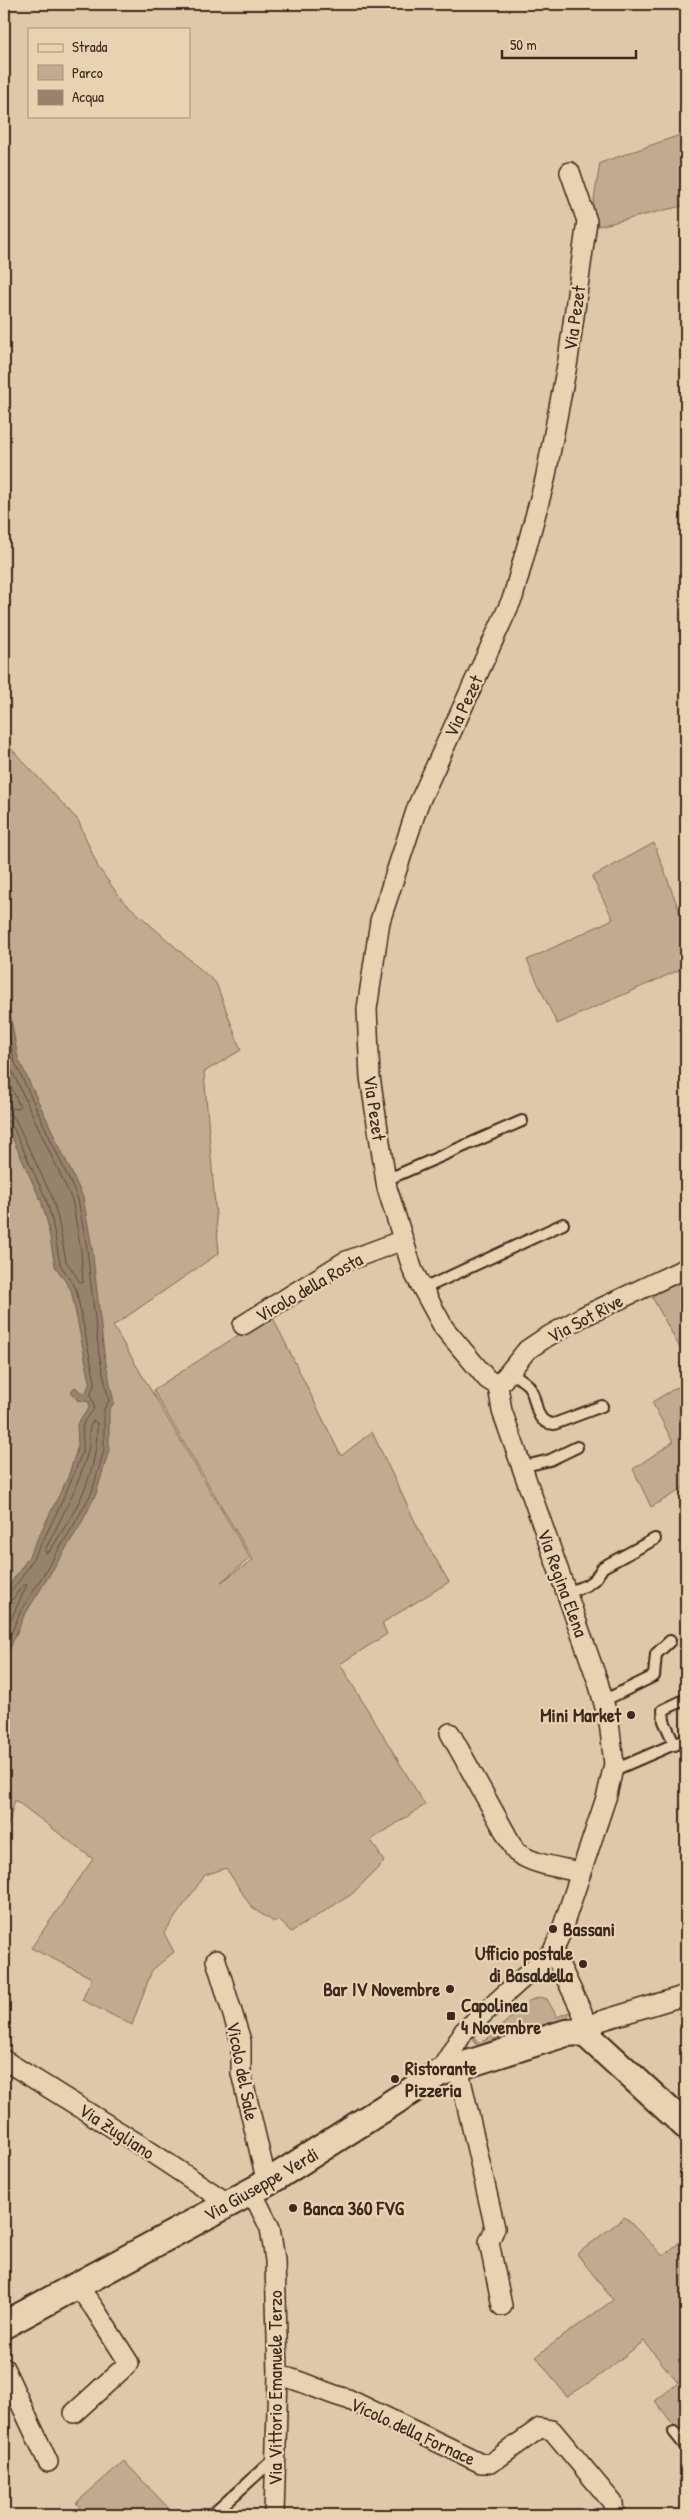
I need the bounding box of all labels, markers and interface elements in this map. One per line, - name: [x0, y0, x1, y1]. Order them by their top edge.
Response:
- legend: [28, 28, 190, 118]
- scale bar: [502, 28, 636, 60]
- text: 50 m: [510, 34, 537, 55]
- text: Strada: [72, 36, 108, 57]
- text: Parco: [72, 62, 103, 83]
- text: Acqua: [72, 86, 104, 107]
- street label: Via Pezet: [557, 283, 592, 352]
- street label: Via Pezet: [437, 670, 489, 741]
- street label: Via Pezet: [358, 1074, 393, 1143]
- street label: Vicolo della Rosta: [251, 1246, 368, 1328]
- street label: Via Sot Rive: [543, 1287, 628, 1349]
- street label: Via Regina Elena: [531, 1525, 595, 1641]
- place label: Mini Market: [540, 1702, 622, 1728]
- marker: Mini Market: [625, 1709, 637, 1721]
- place label: Bassani: [563, 1916, 615, 1942]
- marker: Bassani: [547, 1923, 559, 1935]
- place label: Ufficio postale di Basaldella: [475, 1940, 574, 1988]
- marker: Ufficio postale di Basaldella: [577, 1958, 589, 1970]
- place label: Bar IV Novembre: [323, 1976, 440, 2002]
- marker: Bar IV Novembre: [444, 1983, 456, 1995]
- place label: Capolinea 4 Novembre: [461, 1992, 541, 2040]
- marker: Capolinea 4 Novembre: [445, 2010, 457, 2022]
- street label: Vicolo del Sale: [221, 2019, 265, 2123]
- place label: Ristorante Pizzeria: [405, 2055, 477, 2103]
- marker: Ristorante Pizzeria: [389, 2073, 401, 2085]
- street label: Via Zugliano: [74, 2097, 160, 2165]
- street label: Via Giuseppe Verdi: [199, 2141, 323, 2227]
- place label: Banca 360 FVG: [303, 2195, 405, 2221]
- marker: Banca 360 FVG: [287, 2202, 299, 2214]
- street label: Via Vittorio Emanuele Terzo: [262, 2290, 288, 2486]
- street label: Vicolo della Fornace: [346, 2391, 480, 2472]

